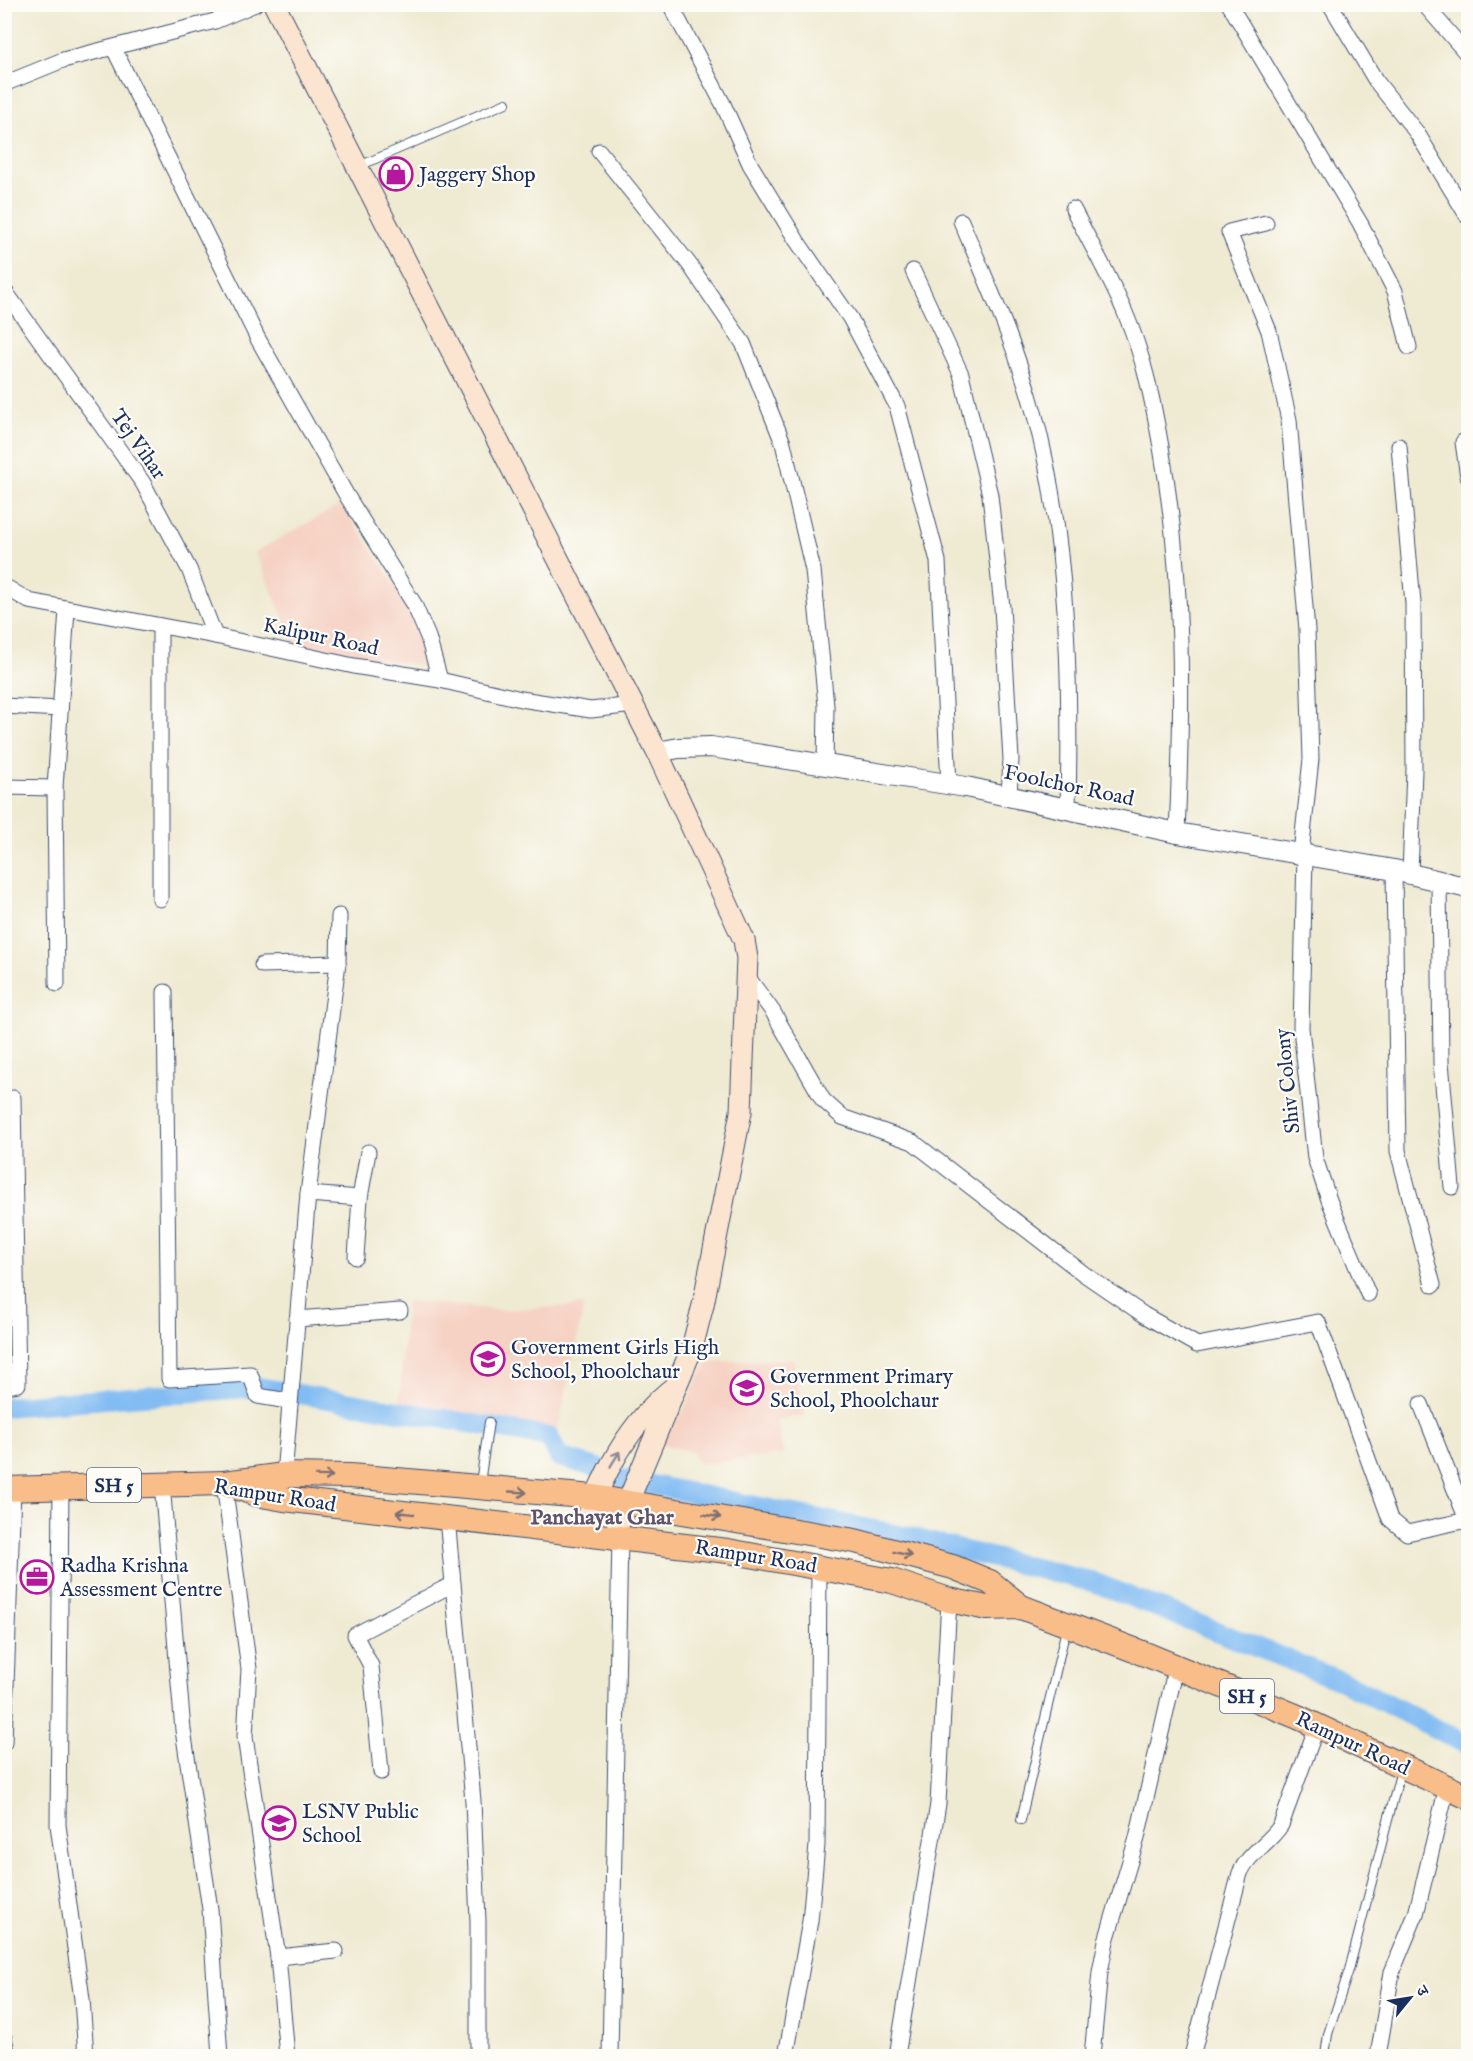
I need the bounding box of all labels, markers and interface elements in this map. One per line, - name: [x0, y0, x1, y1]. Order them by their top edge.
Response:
- shop icon: Jaggery Shop: [378, 156, 414, 192]
- place label: Jaggery Shop: [417, 162, 536, 189]
- street label: Tej Vihar: [104, 404, 172, 486]
- street label: Kalipur Road: [260, 612, 382, 663]
- street label: Foolchor Road: [1001, 759, 1137, 814]
- street label: Shiv Colony: [1269, 1026, 1307, 1135]
- place label: Government Girls High School, Phoolchaur: [511, 1335, 719, 1386]
- school or university icon: Government Girls High School, Phoolchaur: [470, 1341, 506, 1377]
- place label: Government Primary School, Phoolchaur: [770, 1364, 954, 1415]
- school or university icon: Government Primary School, Phoolchaur: [729, 1370, 765, 1406]
- one-way arrow: [609, 1451, 621, 1468]
- road number: SH 5: [87, 1468, 141, 1502]
- one-way arrow: [314, 1470, 334, 1482]
- street label: Rampur Road: [212, 1474, 338, 1520]
- one-way arrow: [508, 1487, 528, 1498]
- district label: Panchayat Ghar: [530, 1504, 675, 1532]
- one-way arrow: [395, 1507, 415, 1518]
- one-way arrow: [701, 1511, 721, 1522]
- street label: Rampur Road: [693, 1535, 819, 1581]
- one-way arrow: [893, 1548, 912, 1560]
- place label: Radha Krishna Assessment Centre: [59, 1553, 223, 1604]
- office icon: Radha Krishna Assessment Centre: [19, 1559, 55, 1595]
- road number: SH 5: [1220, 1679, 1274, 1713]
- street label: Rampur Road: [1291, 1706, 1415, 1783]
- place label: LSNV Public School: [302, 1799, 419, 1850]
- school or university icon: LSNV Public School: [261, 1805, 297, 1841]
- north arrow: [1380, 1968, 1440, 2028]
- text: उ: [1410, 1982, 1433, 2002]

